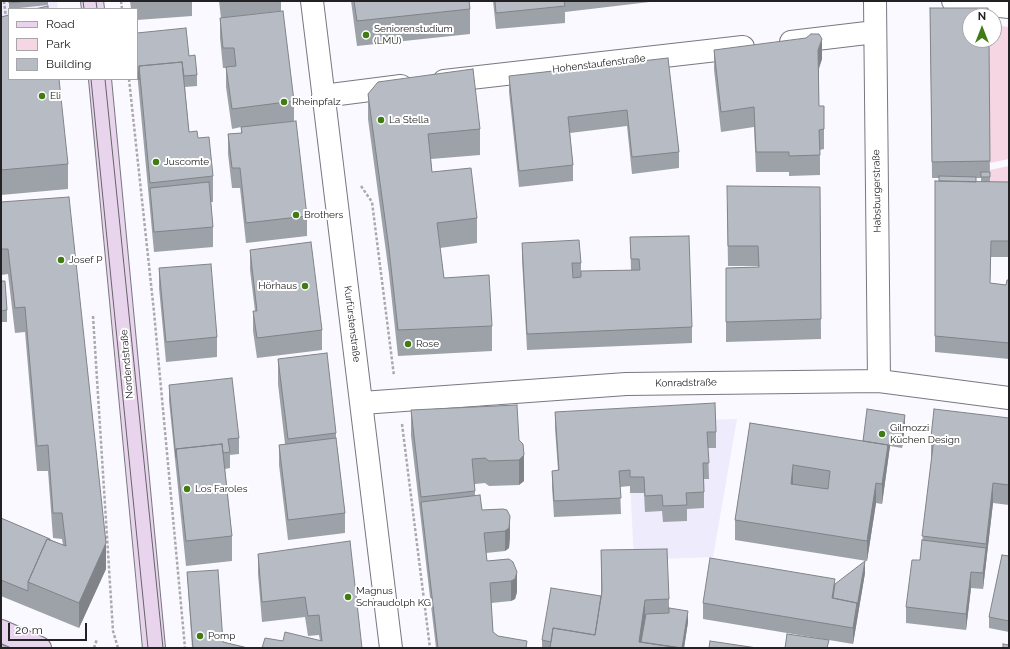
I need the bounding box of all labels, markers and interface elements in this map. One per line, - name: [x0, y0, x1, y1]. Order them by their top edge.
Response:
- legend: [8, 8, 138, 80]
- north arrow: [962, 8, 1002, 48]
- text: N: [978, 10, 986, 23]
- text: Road: [46, 17, 75, 31]
- place label: Seniorenstudium (LMU): [374, 23, 453, 46]
- marker: Seniorenstudium (LMU): [361, 30, 371, 40]
- text: Park: [46, 37, 71, 51]
- street label: Hohenstaufenstraße: [552, 52, 646, 76]
- text: Building: [46, 57, 92, 71]
- place label: Eli: [50, 90, 61, 102]
- marker: Eli: [37, 91, 47, 101]
- place label: Rheinpfalz: [292, 96, 341, 108]
- marker: Rheinpfalz: [279, 97, 289, 107]
- place label: La Stella: [389, 114, 429, 126]
- marker: La Stella: [376, 115, 386, 125]
- street label: Habsburgerstraße: [870, 149, 884, 233]
- place label: Juscomte: [164, 156, 209, 168]
- marker: Juscomte: [151, 157, 161, 167]
- place label: Brothers: [304, 209, 343, 221]
- marker: Brothers: [291, 210, 301, 220]
- place label: Josef P: [69, 254, 102, 266]
- marker: Josef P: [56, 255, 66, 265]
- place label: Hörhaus: [258, 280, 297, 292]
- marker: Hörhaus: [300, 281, 310, 291]
- street label: Kurfürstenstraße: [341, 285, 363, 363]
- street label: Nordendstraße: [118, 329, 136, 399]
- place label: Rose: [416, 338, 439, 350]
- marker: Rose: [403, 339, 413, 349]
- street label: Konradstraße: [655, 376, 717, 390]
- place label: Gilmozzi Küchen Design: [890, 422, 960, 446]
- marker: Gilmozzi Küchen Design: [877, 429, 887, 439]
- place label: Los Faroles: [195, 483, 247, 495]
- marker: Los Faroles: [182, 484, 192, 494]
- place label: Magnus Schraudolph KG: [356, 585, 431, 608]
- marker: Magnus Schraudolph KG: [343, 592, 353, 602]
- scale bar: [10, 615, 89, 641]
- text: 20 m: [15, 623, 43, 637]
- place label: Pomp: [208, 630, 235, 642]
- marker: Pomp: [195, 631, 205, 641]

